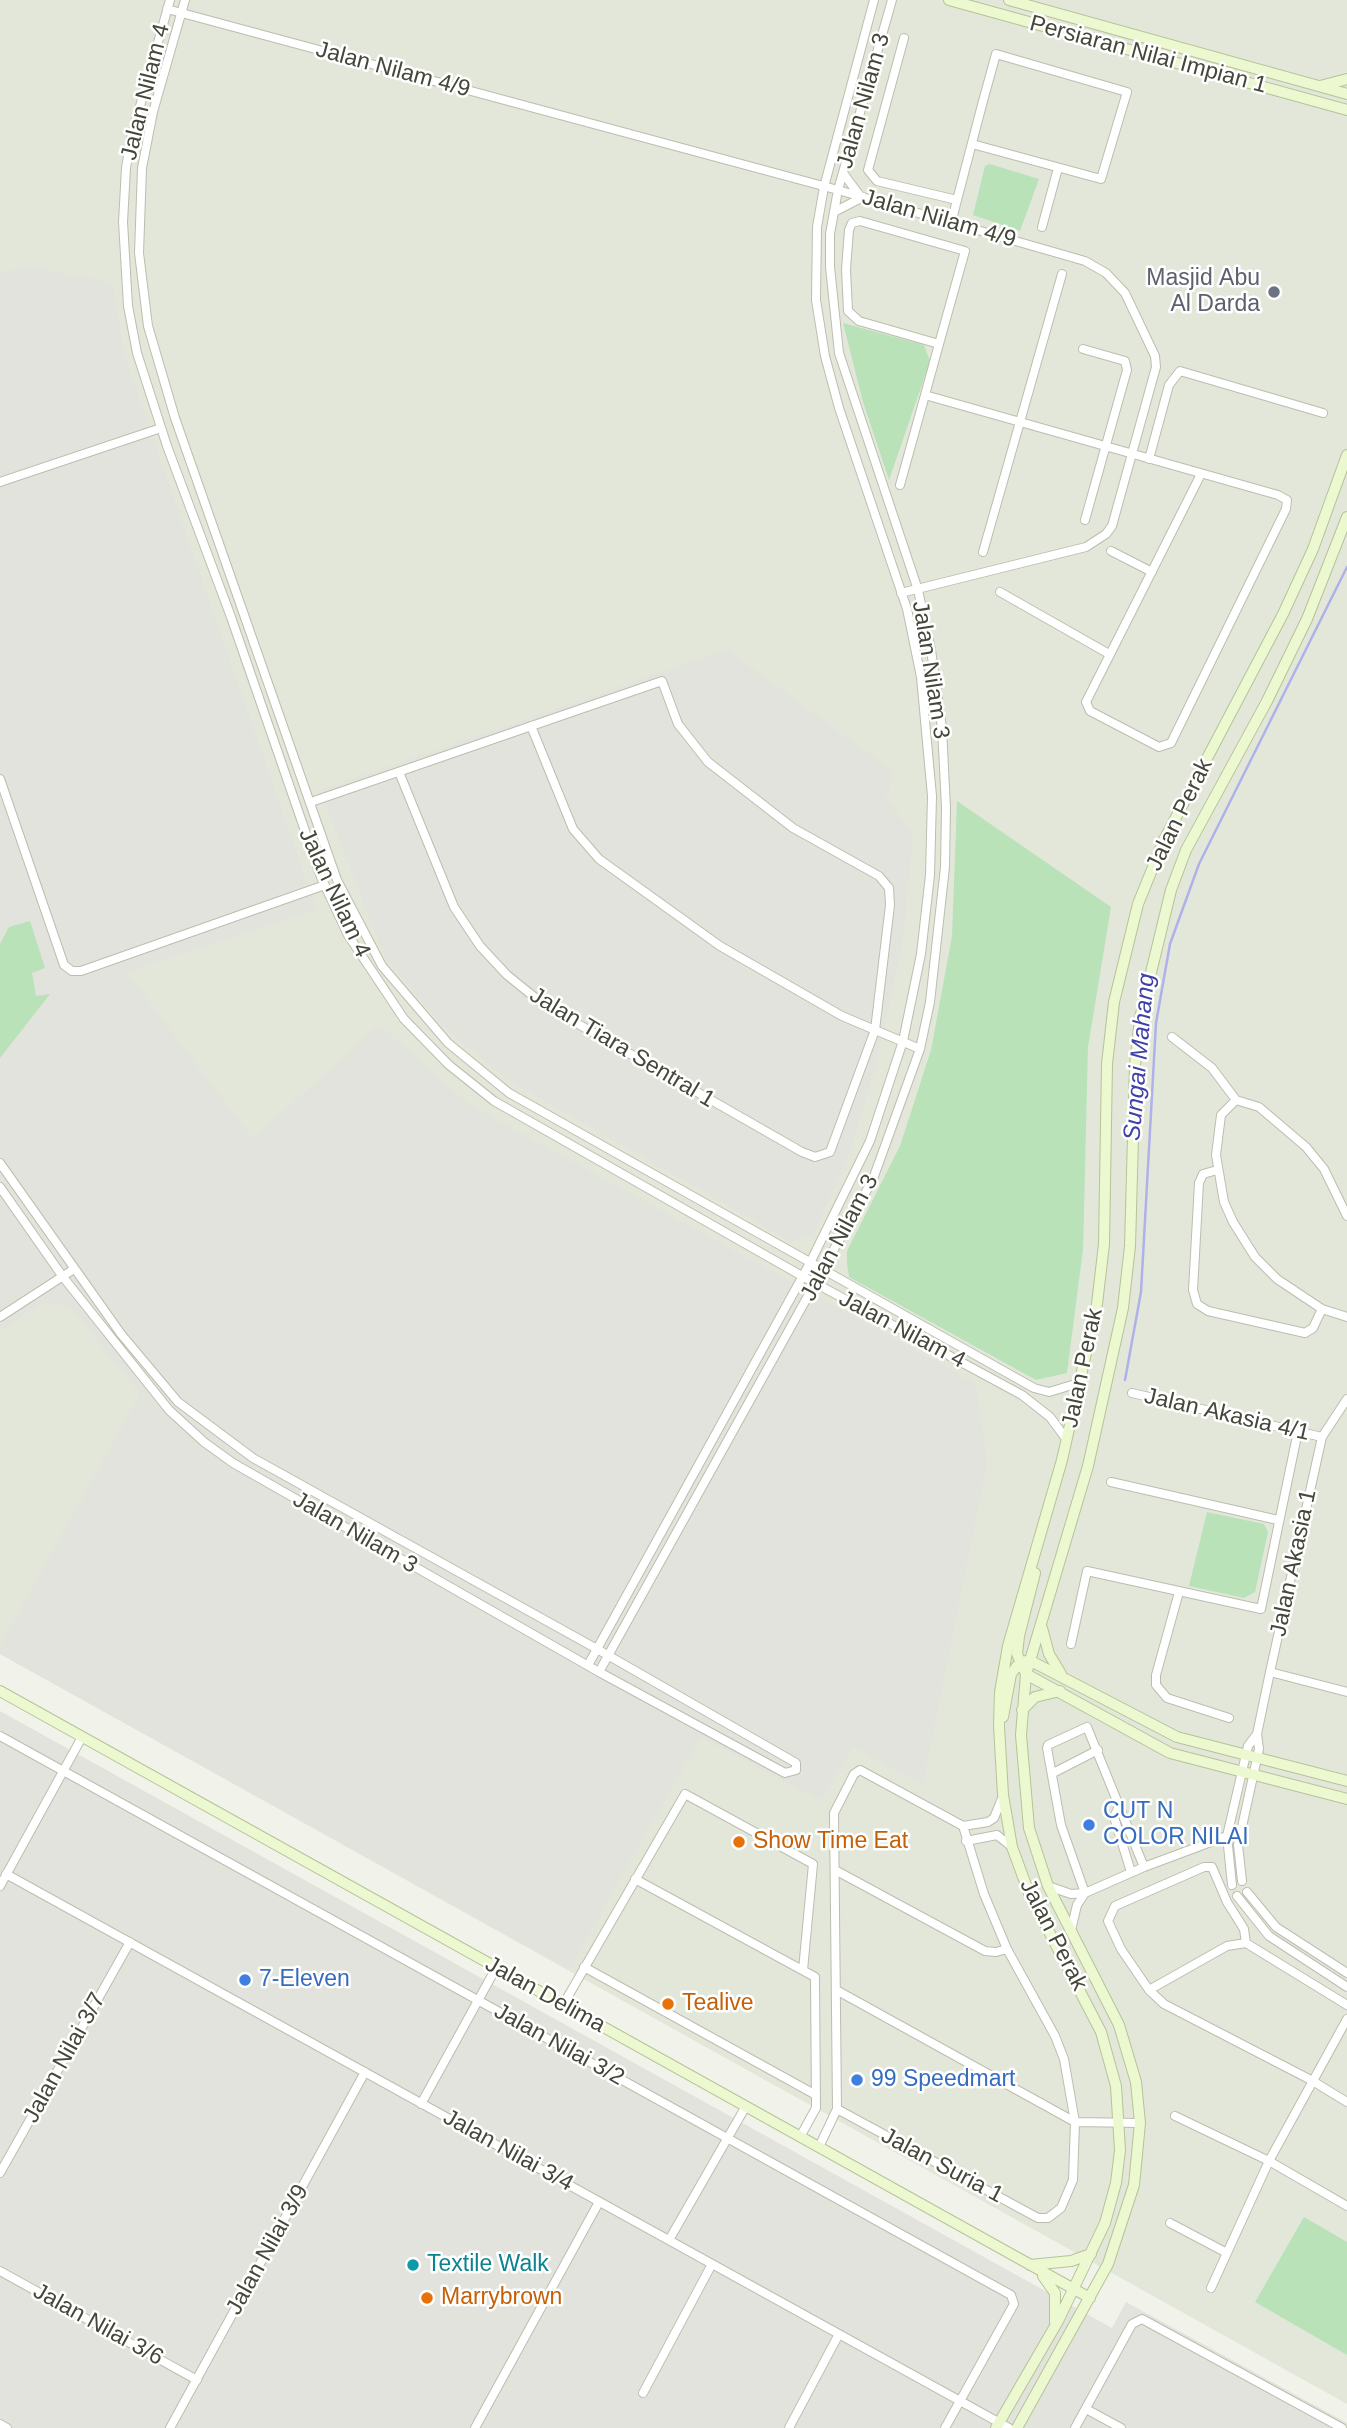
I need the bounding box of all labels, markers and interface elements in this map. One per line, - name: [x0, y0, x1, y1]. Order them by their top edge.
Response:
- street label: Persiaran Nilai Impian 1: [1027, 10, 1269, 100]
- street label: Jalan Nilam 4: [116, 21, 176, 163]
- street label: Jalan Nilam 3: [832, 30, 896, 172]
- street label: Jalan Nilam 4/9: [313, 36, 473, 104]
- street label: Jalan Nilam 4/9: [859, 184, 1019, 254]
- place label: Masjid Abu Al Darda: [1146, 265, 1260, 319]
- marker: Masjid Abu Al Darda: [1266, 284, 1282, 300]
- street label: Jalan Nilam 3: [905, 599, 955, 741]
- street label: Jalan Perak: [1141, 754, 1219, 876]
- street label: Jalan Nilam 4: [292, 824, 376, 962]
- water label: Sungai Mahang: [1118, 972, 1162, 1142]
- street label: Jalan Tiara Sentral 1: [524, 982, 720, 1114]
- street label: Jalan Nilam 3: [795, 1170, 885, 1306]
- street label: Jalan Nilam 4: [834, 1285, 970, 1375]
- street label: Jalan Perak: [1057, 1306, 1109, 1430]
- street label: Jalan Akasia 4/1: [1142, 1383, 1312, 1447]
- street label: Jalan Nilam 3: [288, 1486, 422, 1580]
- street label: Jalan Akasia 1: [1265, 1487, 1323, 1639]
- place label: CUT N COLOR NILAI: [1103, 1798, 1249, 1852]
- marker: CUT N COLOR NILAI: [1081, 1817, 1097, 1833]
- place label: Show Time Eat: [753, 1828, 908, 1856]
- marker: Show Time Eat: [731, 1834, 747, 1850]
- street label: Jalan Perak: [1013, 1875, 1093, 1995]
- street label: Jalan Delima: [480, 1951, 610, 2039]
- place label: 7-Eleven: [259, 1966, 350, 1994]
- marker: 7-Eleven: [237, 1972, 253, 1988]
- street label: Jalan Nilai 3/7: [18, 1988, 112, 2128]
- place label: Tealive: [682, 1990, 754, 2018]
- marker: Tealive: [660, 1996, 676, 2012]
- street label: Jalan Nilai 3/2: [489, 1998, 629, 2092]
- place label: 99 Speedmart: [871, 2066, 1015, 2094]
- marker: 99 Speedmart: [849, 2072, 865, 2088]
- street label: Jalan Nilai 3/4: [438, 2104, 578, 2198]
- street label: Jalan Suria 1: [876, 2122, 1008, 2210]
- street label: Jalan Nilai 3/9: [221, 2180, 315, 2320]
- place label: Textile Walk: [427, 2251, 549, 2279]
- marker: Textile Walk: [405, 2257, 421, 2273]
- street label: Jalan Nilai 3/6: [28, 2278, 168, 2372]
- place label: Marrybrown: [441, 2284, 562, 2312]
- marker: Marrybrown: [419, 2290, 435, 2306]

